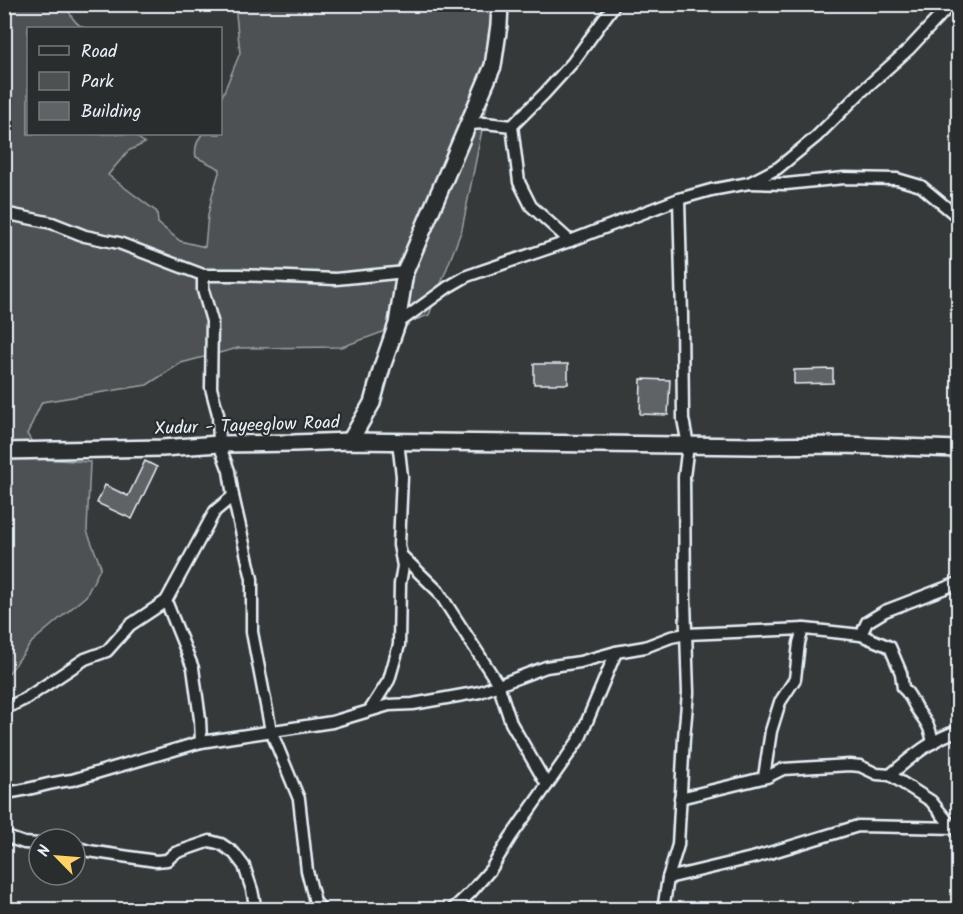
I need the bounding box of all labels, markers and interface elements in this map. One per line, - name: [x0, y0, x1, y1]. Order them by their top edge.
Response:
- legend: [27, 27, 222, 135]
- text: Road: [81, 38, 118, 67]
- text: Park: [81, 68, 114, 97]
- text: Building: [81, 98, 141, 127]
- street label: Xudur - Tayeeglow Road: [154, 409, 341, 444]
- north arrow: [27, 827, 87, 887]
- text: N: [31, 841, 58, 861]

